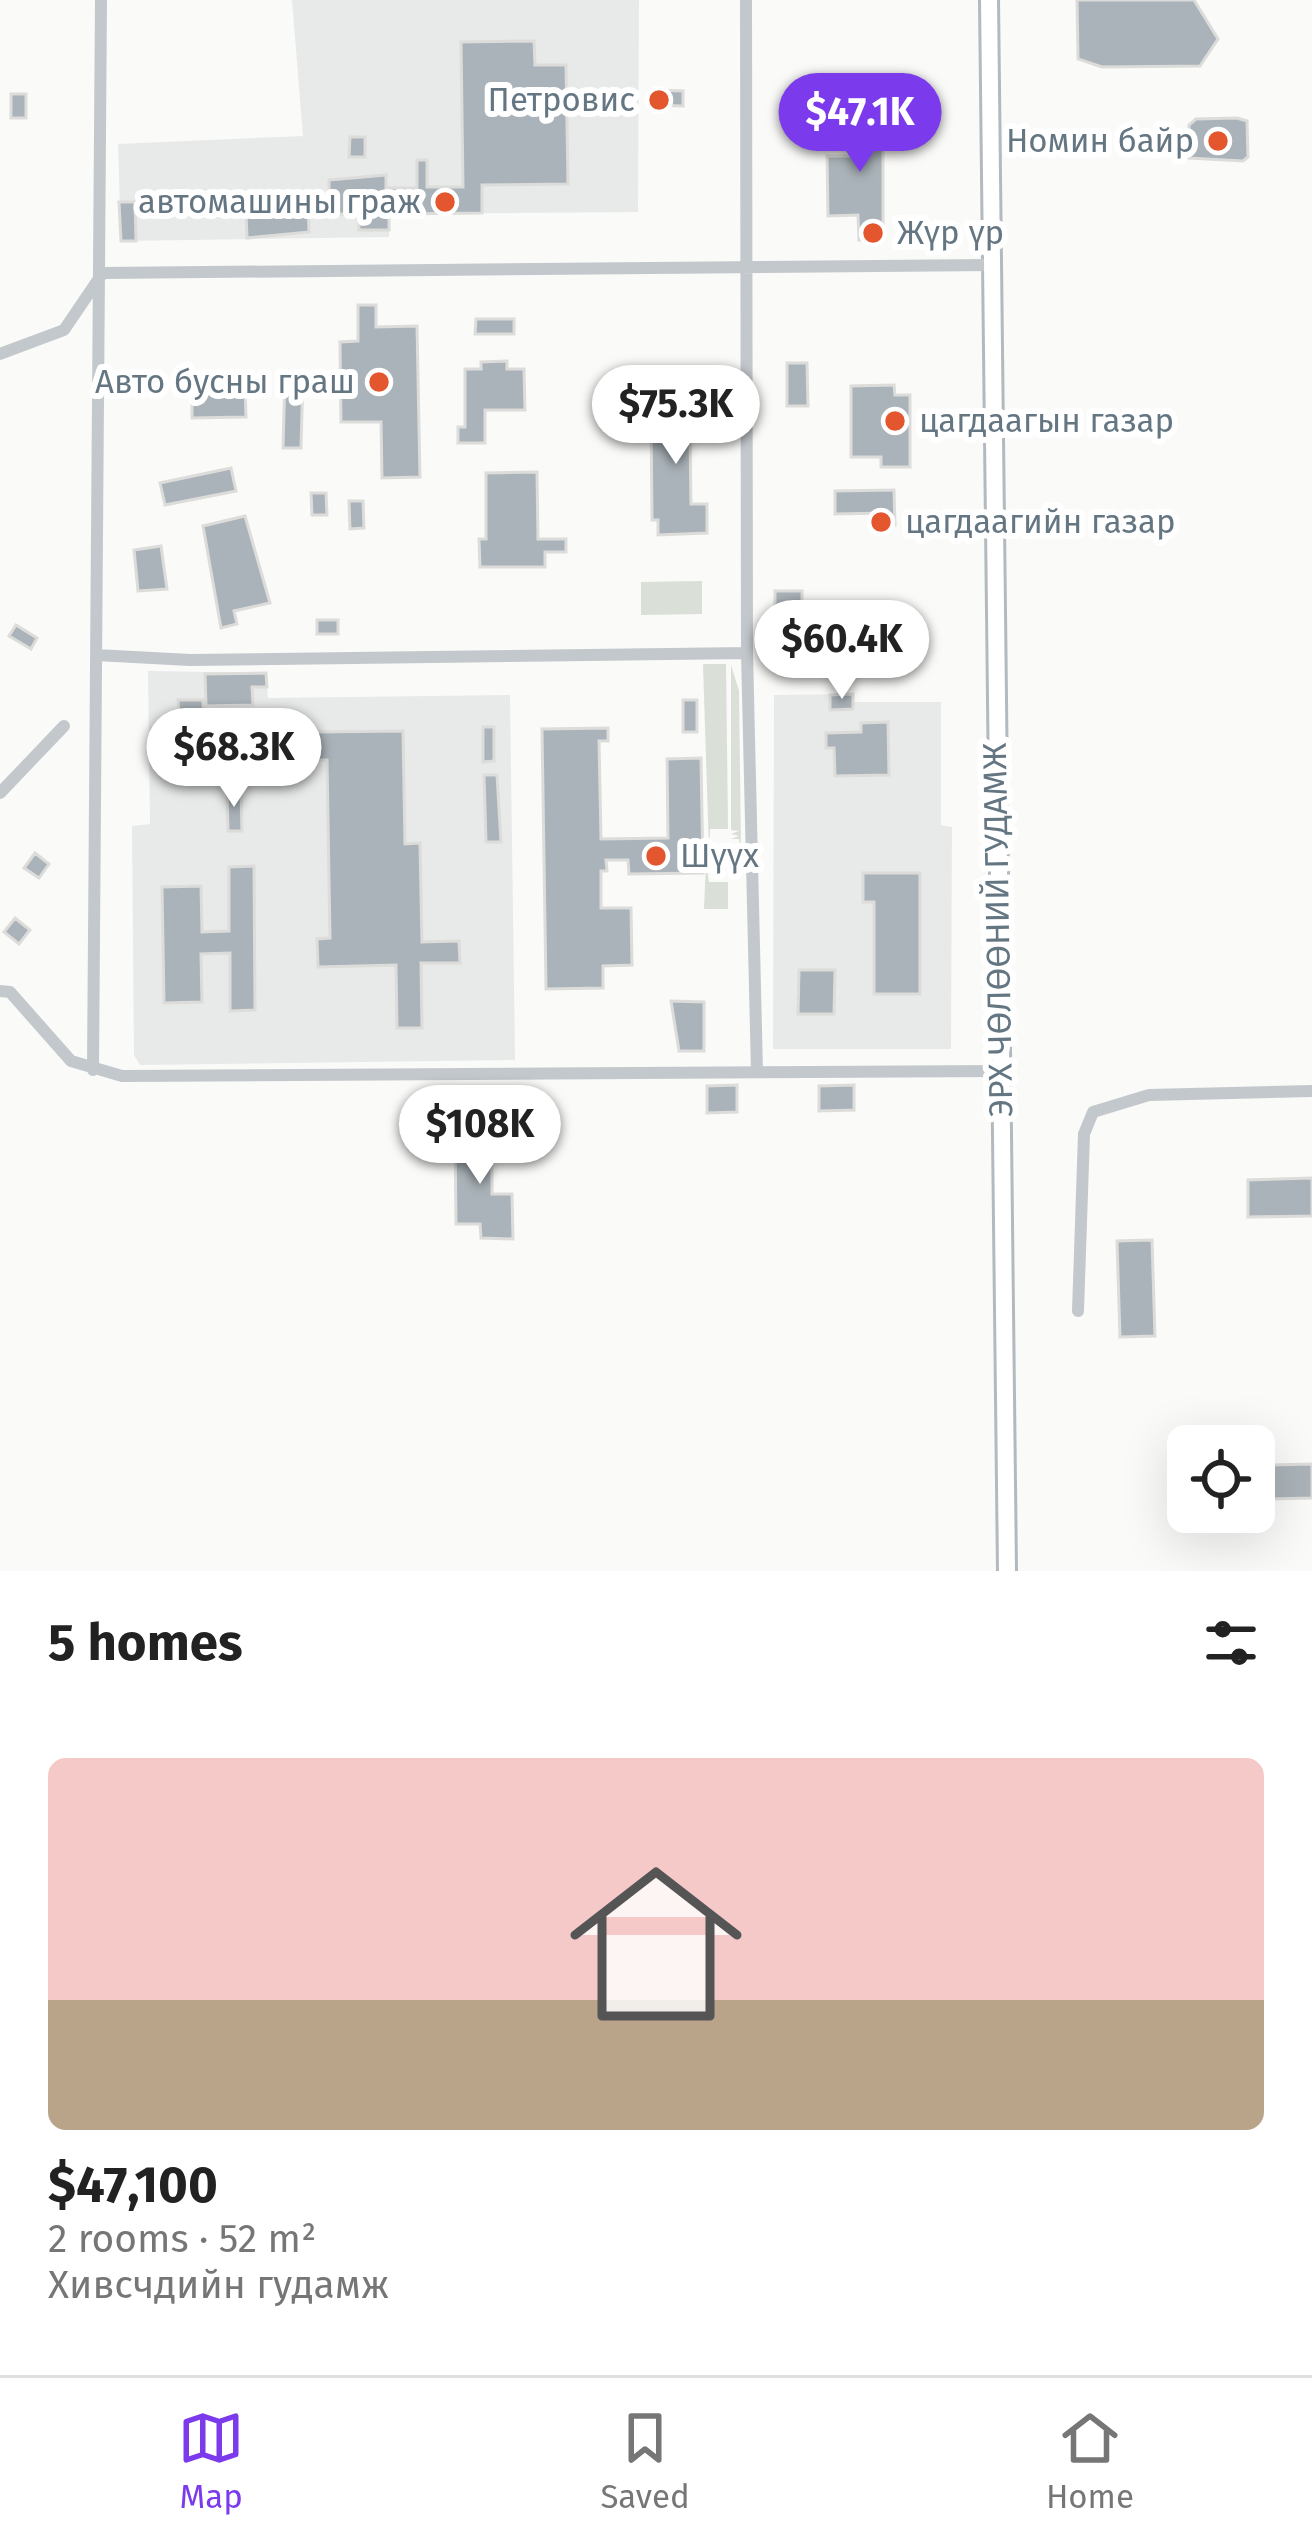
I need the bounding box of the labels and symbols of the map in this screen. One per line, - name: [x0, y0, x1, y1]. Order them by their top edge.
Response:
- pin: $47.1K: [762, 73, 958, 175]
- place label: Петровис: [488, 80, 635, 120]
- marker: Петровис: [646, 87, 672, 113]
- place label: Номин байр: [1006, 121, 1194, 161]
- marker: Номин байр: [1205, 128, 1231, 154]
- place label: автомашины граж: [138, 182, 421, 222]
- marker: автомашины граж: [432, 189, 458, 215]
- place label: Жүр үр: [897, 213, 1004, 253]
- marker: Жүр үр: [860, 220, 886, 246]
- place label: Авто бусны граш: [95, 362, 355, 402]
- pin: $75.3K: [578, 365, 774, 467]
- marker: Авто бусны граш: [366, 369, 392, 395]
- place label: цагдаагын газар: [919, 401, 1174, 441]
- marker: цагдаагын газар: [882, 408, 908, 434]
- place label: цагдаагийн газар: [905, 502, 1176, 542]
- marker: цагдаагийн газар: [868, 509, 894, 535]
- pin: $60.4K: [744, 600, 940, 702]
- pin: $68.3K: [136, 708, 332, 810]
- street label: ЭРХ ЧӨЛӨӨНИЙ ГУДАМЖ: [975, 743, 1021, 1117]
- place label: Шүүх: [680, 836, 759, 876]
- marker: Шүүх: [643, 843, 669, 869]
- pin: $108K: [396, 1085, 564, 1187]

